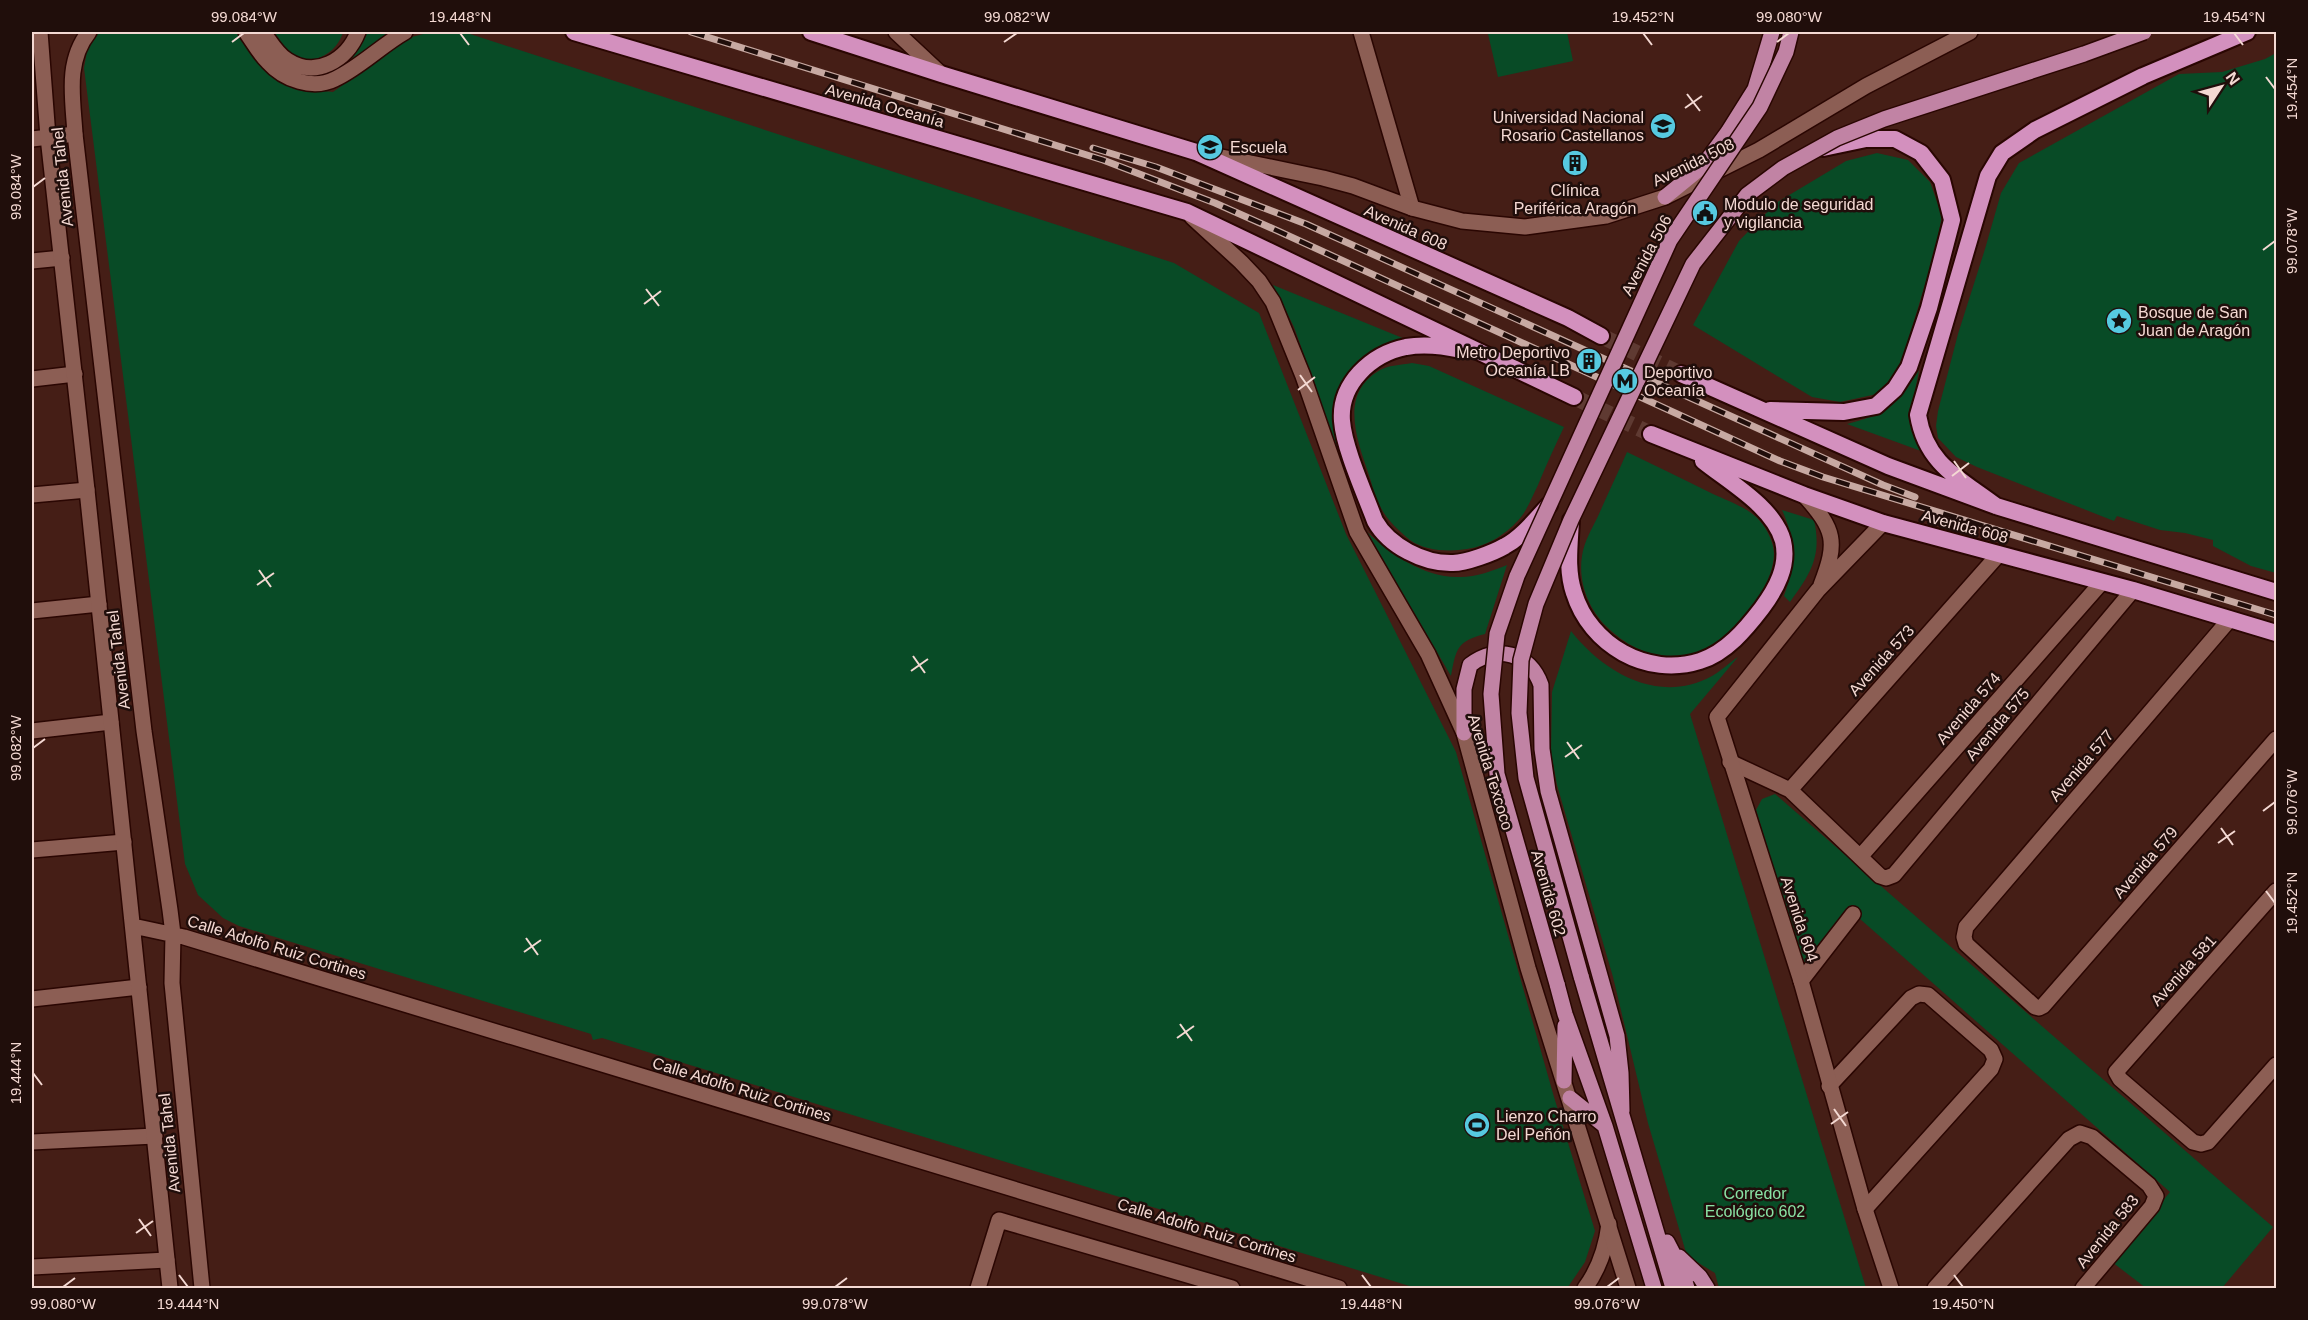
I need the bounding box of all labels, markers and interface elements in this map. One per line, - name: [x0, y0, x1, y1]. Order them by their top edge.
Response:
- text: 99.084°W: [211, 8, 278, 25]
- text: 19.448°N: [429, 8, 491, 25]
- text: 99.082°W: [984, 8, 1051, 25]
- text: 19.452°N: [1612, 8, 1674, 25]
- text: 99.080°W: [1756, 8, 1823, 25]
- text: 19.454°N: [2203, 8, 2265, 25]
- north arrow: [2191, 57, 2251, 117]
- text: 19.454°N: [2283, 58, 2300, 120]
- text: N: [2222, 69, 2243, 88]
- street label: Avenida Oceanía: [824, 80, 946, 131]
- place label: Universidad Nacional Rosario Castellanos: [1493, 109, 1644, 144]
- school or university icon: Universidad Nacional Rosario Castellanos: [1648, 111, 1678, 141]
- street label: Avenida Tahel: [49, 126, 76, 228]
- school or university icon: Escuela: [1195, 132, 1225, 162]
- street label: Avenida 508: [1650, 135, 1737, 190]
- place label: Escuela: [1230, 139, 1287, 156]
- building icon: Clínica Periférica Aragón: [1560, 148, 1590, 178]
- text: 99.084°W: [7, 153, 24, 220]
- place label: Clínica Periférica Aragón: [1514, 182, 1636, 217]
- place label: Modulo de seguridad y vigilancia: [1724, 196, 1873, 231]
- public building icon: Modulo de seguridad y vigilancia: [1690, 198, 1720, 228]
- street label: Avenida 608: [1362, 202, 1450, 253]
- text: 99.078°W: [2283, 207, 2300, 274]
- street label: Avenida 506: [1618, 212, 1675, 298]
- place label: Bosque de San Juan de Aragón: [2138, 304, 2250, 339]
- place icon: Bosque de San Juan de Aragón: [2104, 306, 2134, 336]
- place label: Metro Deportivo Oceanía LB: [1456, 344, 1570, 379]
- building icon: Metro Deportivo Oceanía LB: [1574, 346, 1604, 376]
- place label: Deportivo Oceanía: [1644, 364, 1713, 399]
- metro station icon: Deportivo Oceanía: [1610, 366, 1640, 396]
- street label: Avenida 608: [1920, 507, 2010, 546]
- street label: Avenida Tahel: [104, 609, 133, 711]
- street label: Avenida 573: [1845, 622, 1917, 699]
- street label: Avenida 574: [1933, 669, 2004, 747]
- street label: Avenida 575: [1962, 685, 2032, 764]
- street label: Avenida Texcoco: [1465, 712, 1516, 832]
- text: 99.082°W: [7, 714, 24, 781]
- street label: Avenida 577: [2046, 726, 2117, 804]
- text: 99.076°W: [2283, 768, 2300, 835]
- street label: Avenida 579: [2110, 823, 2181, 901]
- street label: Avenida 602: [1528, 848, 1569, 938]
- text: 19.452°N: [2283, 872, 2300, 934]
- street label: Avenida 604: [1778, 874, 1821, 964]
- street label: Calle Adolfo Ruiz Cortines: [185, 912, 368, 983]
- street label: Avenida 581: [2147, 932, 2219, 1009]
- text: 19.444°N: [7, 1042, 24, 1104]
- street label: Calle Adolfo Ruiz Cortines: [650, 1054, 833, 1125]
- street label: Avenida Tahel: [156, 1092, 183, 1194]
- place label: Lienzo Charro Del Peñón: [1496, 1108, 1597, 1143]
- sports icon: Lienzo Charro Del Peñón: [1462, 1110, 1492, 1140]
- park label: Corredor Ecológico 602: [1705, 1185, 1805, 1220]
- street label: Avenida 583: [2073, 1191, 2142, 1271]
- street label: Calle Adolfo Ruiz Cortines: [1115, 1195, 1298, 1266]
- text: 99.080°W: [30, 1295, 97, 1312]
- text: 19.444°N: [157, 1295, 219, 1312]
- text: 99.078°W: [802, 1295, 869, 1312]
- text: 19.448°N: [1340, 1295, 1402, 1312]
- text: 99.076°W: [1574, 1295, 1641, 1312]
- text: 19.450°N: [1932, 1295, 1994, 1312]

